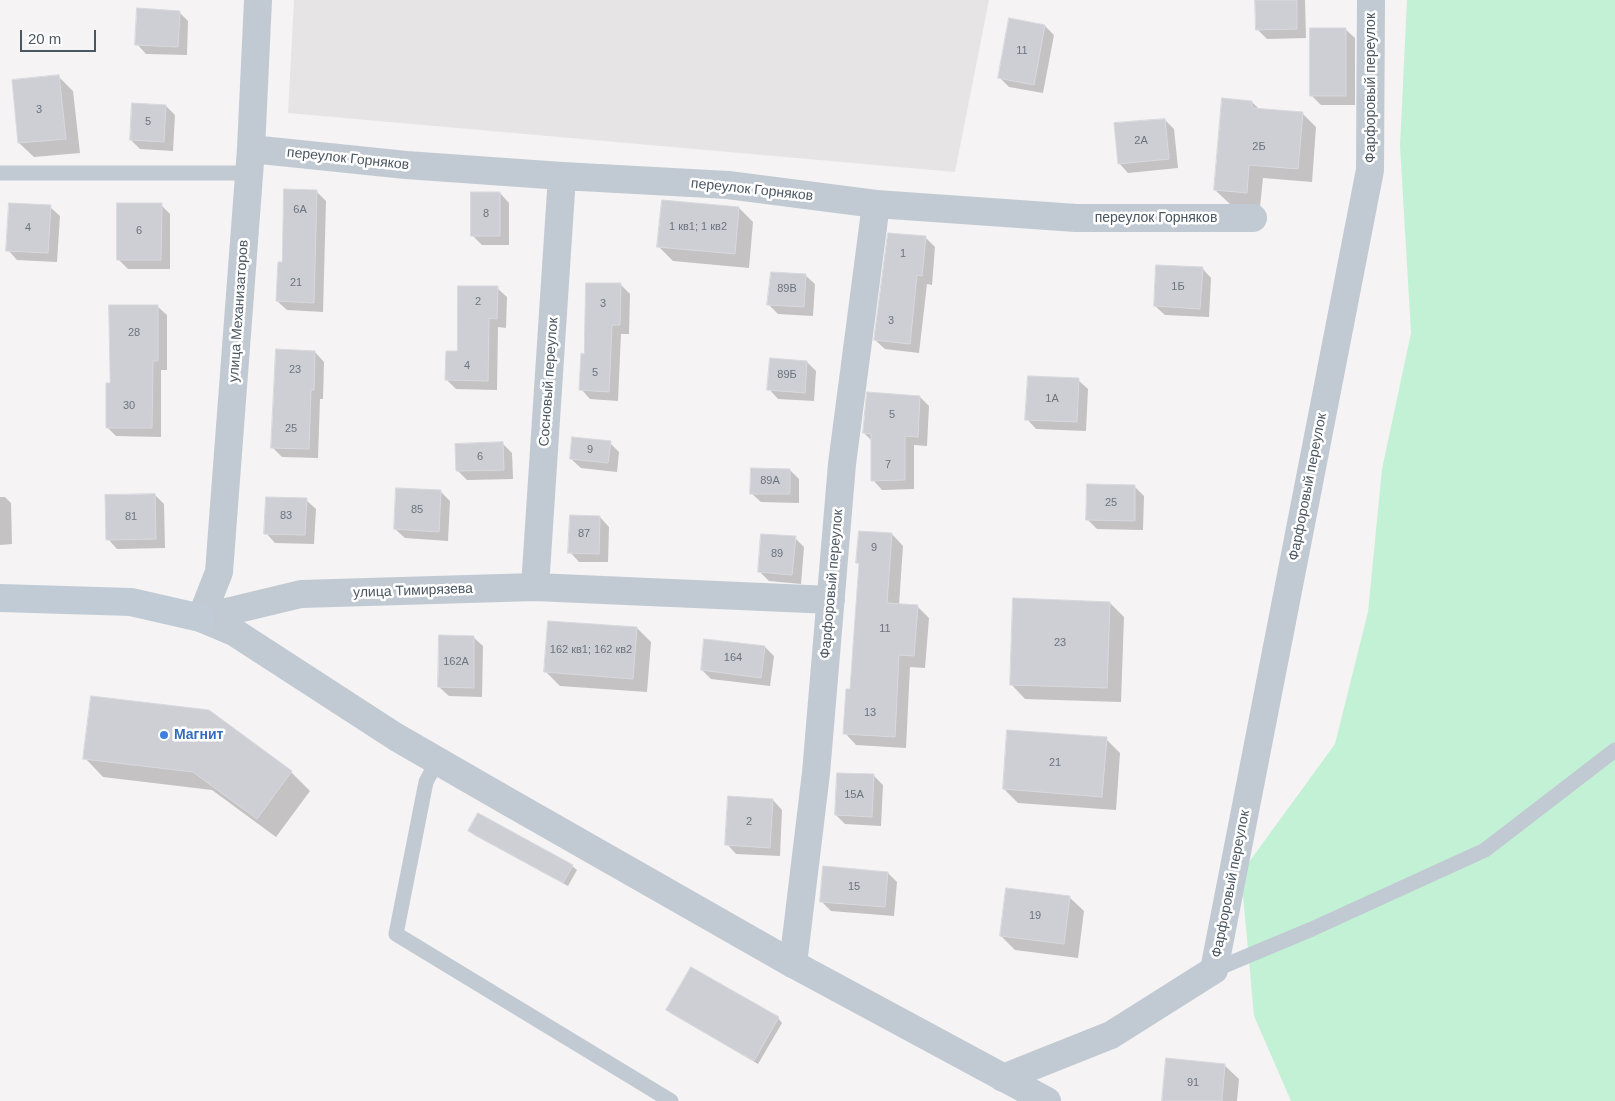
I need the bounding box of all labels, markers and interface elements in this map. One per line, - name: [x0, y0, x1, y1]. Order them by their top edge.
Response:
- street label: Фарфоровый переулок: [1363, 13, 1379, 163]
- scale bar: [22, 20, 99, 52]
- text: 20 m: [28, 30, 61, 47]
- house number: 11: [1016, 44, 1028, 58]
- house number: 3: [36, 103, 42, 117]
- house number: 5: [145, 115, 151, 129]
- house number: 2А: [1134, 134, 1148, 148]
- house number: 2Б: [1252, 140, 1266, 154]
- street label: переулок Горняков: [286, 144, 410, 174]
- street label: переулок Горняков: [690, 175, 814, 205]
- house number: 6А: [293, 203, 307, 217]
- house number: 8: [483, 207, 489, 221]
- street label: переулок Горняков: [1095, 210, 1217, 226]
- house number: 1 кв1; 1 кв2: [669, 220, 727, 234]
- house number: 4: [25, 221, 31, 235]
- house number: 6: [136, 224, 142, 238]
- street label: улица Механизаторов: [226, 239, 252, 383]
- house number: 1: [900, 247, 906, 261]
- house number: 21: [290, 276, 302, 290]
- house number: 1Б: [1171, 280, 1185, 294]
- house number: 89В: [777, 282, 797, 296]
- house number: 2: [475, 295, 481, 309]
- house number: 3: [600, 297, 606, 311]
- house number: 3: [888, 314, 894, 328]
- street label: Сосновый переулок: [536, 317, 562, 447]
- house number: 28: [128, 326, 140, 340]
- house number: 4: [464, 359, 470, 373]
- house number: 23: [289, 363, 301, 377]
- house number: 5: [592, 366, 598, 380]
- house number: 89Б: [777, 368, 797, 382]
- house number: 1А: [1045, 392, 1059, 406]
- house number: 30: [123, 399, 135, 413]
- house number: 5: [889, 408, 895, 422]
- street label: Фарфоровый переулок: [1285, 412, 1331, 562]
- house number: 25: [285, 422, 297, 436]
- house number: 9: [587, 443, 593, 457]
- house number: 6: [477, 450, 483, 464]
- house number: 7: [885, 458, 891, 472]
- house number: 89А: [760, 474, 780, 488]
- house number: 25: [1105, 496, 1117, 510]
- house number: 85: [411, 503, 423, 517]
- house number: 83: [280, 509, 292, 523]
- street label: Фарфоровый переулок: [817, 509, 847, 659]
- house number: 81: [125, 510, 137, 524]
- house number: 87: [578, 527, 590, 541]
- house number: 9: [871, 541, 877, 555]
- house number: 89: [771, 547, 783, 561]
- street label: улица Тимирязева: [353, 581, 473, 601]
- house number: 11: [879, 622, 891, 636]
- house number: 23: [1054, 636, 1066, 650]
- house number: 162 кв1; 162 кв2: [550, 643, 632, 657]
- house number: 164: [724, 651, 742, 665]
- house number: 162А: [443, 655, 469, 669]
- house number: 13: [864, 706, 876, 720]
- place label: Магнит: [174, 727, 223, 743]
- marker: Магнит: [158, 729, 170, 741]
- house number: 21: [1049, 756, 1061, 770]
- house number: 15А: [844, 788, 864, 802]
- street label: Фарфоровый переулок: [1208, 809, 1254, 959]
- house number: 2: [746, 815, 752, 829]
- house number: 15: [848, 880, 860, 894]
- house number: 19: [1029, 909, 1041, 923]
- house number: 91: [1187, 1076, 1199, 1090]

